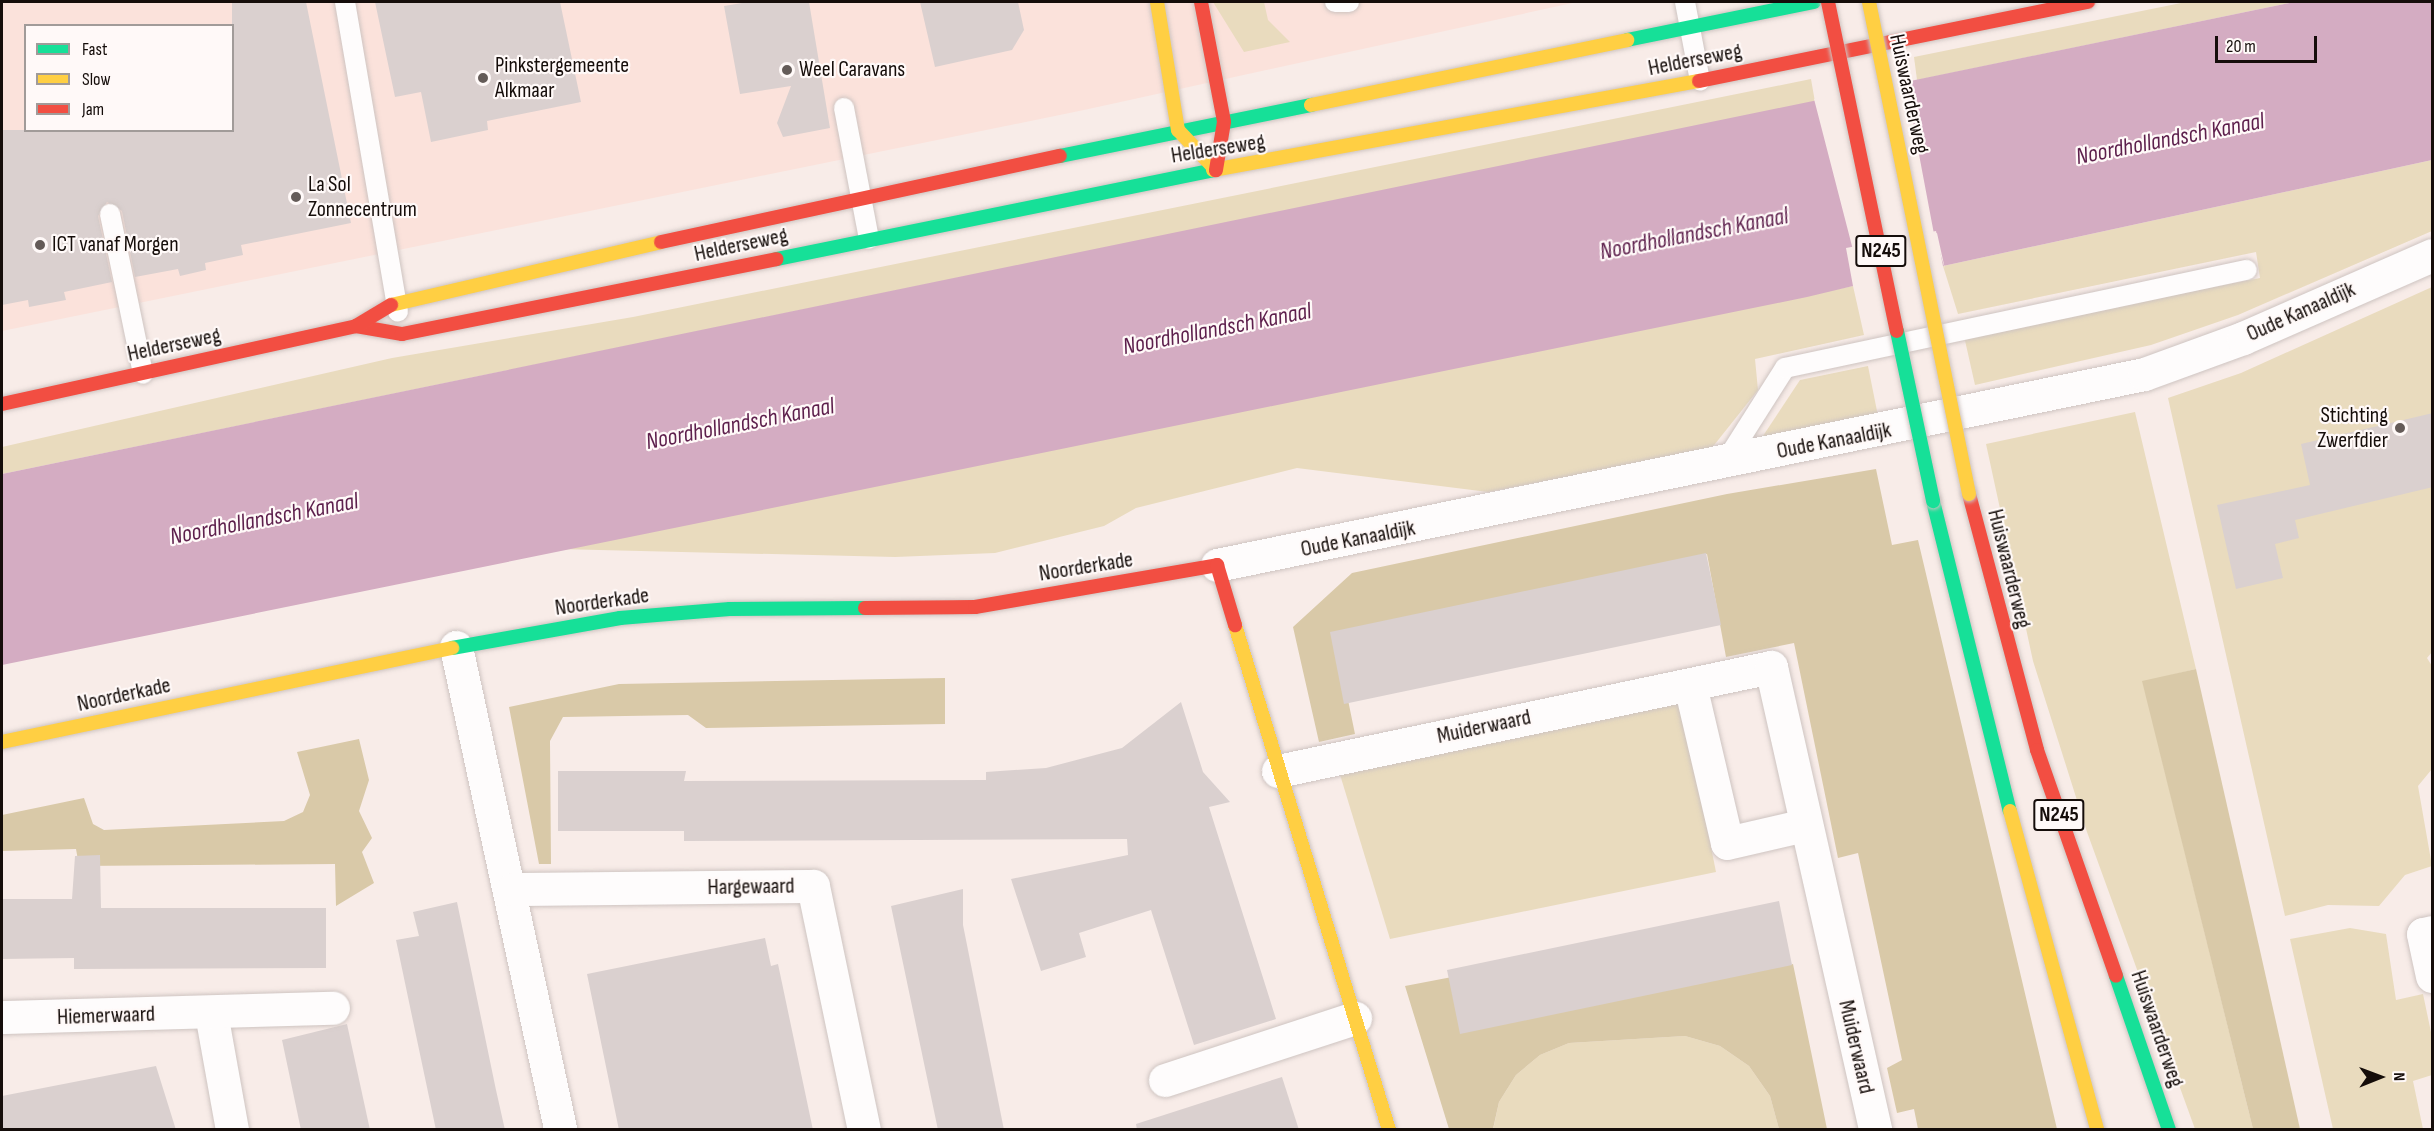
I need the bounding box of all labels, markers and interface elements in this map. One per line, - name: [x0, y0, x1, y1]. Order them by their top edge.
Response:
- legend: [24, 24, 234, 132]
- scale bar: [2218, 24, 2320, 62]
- street label: Huiswaarderweg: [1883, 32, 1935, 156]
- text: 20 m: [2226, 36, 2256, 57]
- street label: Helderseweg: [1646, 38, 1744, 82]
- text: Fast: [82, 39, 107, 60]
- place label: Pinkstergemeente Alkmaar: [495, 52, 629, 104]
- place label: Weel Caravans: [799, 57, 905, 83]
- marker: Weel Caravans: [780, 63, 794, 77]
- text: Slow: [82, 69, 111, 90]
- marker: Pinkstergemeente Alkmaar: [476, 71, 490, 85]
- text: Jam: [82, 99, 104, 120]
- water label: Noordhollandsch Kanaal: [2073, 107, 2267, 171]
- street label: Helderseweg: [1169, 129, 1267, 169]
- place label: La Sol Zonnecentrum: [308, 171, 417, 222]
- marker: La Sol Zonnecentrum: [289, 190, 303, 204]
- water label: Noordhollandsch Kanaal: [1597, 202, 1791, 266]
- street label: Helderseweg: [692, 222, 790, 268]
- place label: ICT vanaf Morgen: [52, 232, 179, 258]
- road number: N245: [1854, 233, 1908, 269]
- marker: ICT vanaf Morgen: [33, 238, 47, 252]
- street label: Oude Kanaaldijk: [2243, 276, 2359, 348]
- water label: Noordhollandsch Kanaal: [1120, 297, 1314, 361]
- street label: Helderseweg: [125, 322, 223, 368]
- water label: Noordhollandsch Kanaal: [643, 392, 837, 456]
- place label: Stichting Zwerfdier: [2317, 402, 2388, 454]
- street label: Oude Kanaaldijk: [1775, 417, 1893, 465]
- marker: Stichting Zwerfdier: [2393, 421, 2407, 435]
- water label: Noordhollandsch Kanaal: [167, 487, 361, 551]
- street label: Huiswaarderweg: [1981, 507, 2037, 631]
- street label: Oude Kanaaldijk: [1299, 515, 1417, 563]
- street label: Noorderkade: [1037, 547, 1135, 587]
- street label: Noorderkade: [553, 582, 651, 622]
- street label: Noorderkade: [75, 672, 173, 718]
- street label: Muiderwaard: [1435, 704, 1533, 750]
- road number: N245: [2032, 797, 2086, 833]
- street label: Hargewaard: [707, 873, 795, 901]
- street label: Huiswaarderweg: [2125, 967, 2189, 1091]
- street label: Muiderwaard: [1832, 998, 1880, 1096]
- street label: Hiemerwaard: [57, 1001, 155, 1031]
- north arrow: [2350, 1047, 2410, 1107]
- text: N: [2389, 1072, 2408, 1081]

